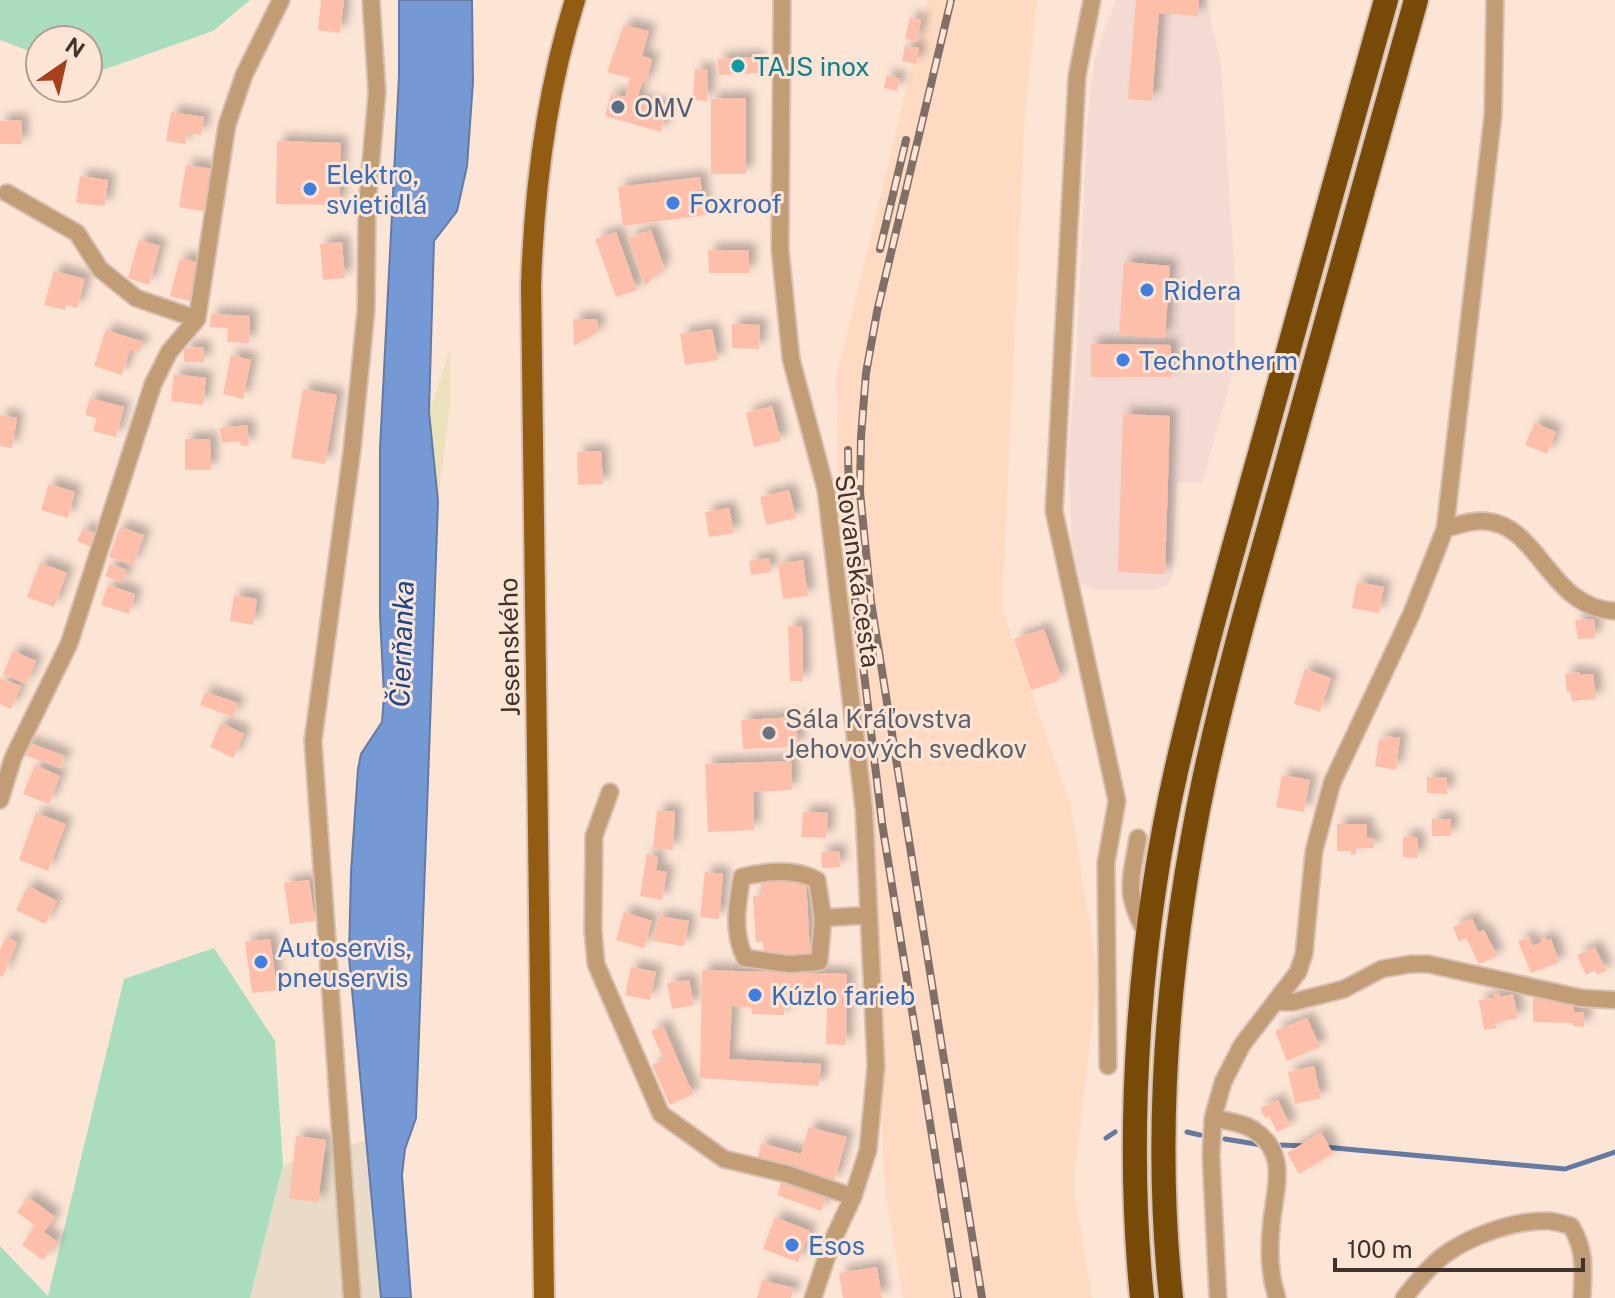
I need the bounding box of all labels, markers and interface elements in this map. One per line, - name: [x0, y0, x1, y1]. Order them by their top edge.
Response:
- north arrow: [24, 24, 104, 104]
- text: N: [61, 32, 90, 63]
- place label: TAJS inox: [754, 51, 870, 82]
- marker: TAJS inox: [729, 57, 747, 75]
- place label: OMV: [634, 92, 694, 123]
- marker: OMV: [609, 98, 627, 116]
- place label: Elektro, svietidlá: [326, 159, 427, 220]
- marker: Elektro, svietidlá: [301, 180, 319, 198]
- place label: Foxroof: [689, 188, 782, 219]
- marker: Foxroof: [664, 194, 682, 212]
- place label: Ridera: [1163, 275, 1241, 306]
- marker: Ridera: [1138, 281, 1156, 299]
- place label: Technotherm: [1139, 345, 1298, 376]
- marker: Technotherm: [1114, 351, 1132, 369]
- street label: Slovanská cesta: [829, 472, 887, 670]
- street label: Jesenského: [492, 577, 526, 717]
- water label: Čierňanka: [382, 580, 420, 708]
- place label: Sála Kráľovstva Jehovových svedkov: [785, 703, 1027, 764]
- marker: Sála Kráľovstva Jehovových svedkov: [760, 724, 778, 742]
- place label: Autoservis, pneuservis: [277, 932, 412, 993]
- marker: Autoservis, pneuservis: [252, 953, 270, 971]
- place label: Kúzlo farieb: [771, 980, 915, 1011]
- marker: Kúzlo farieb: [746, 986, 764, 1004]
- scale bar: [1335, 1222, 1583, 1272]
- place label: Esos: [808, 1230, 865, 1261]
- text: 100 m: [1347, 1235, 1413, 1263]
- marker: Esos: [783, 1236, 801, 1254]

